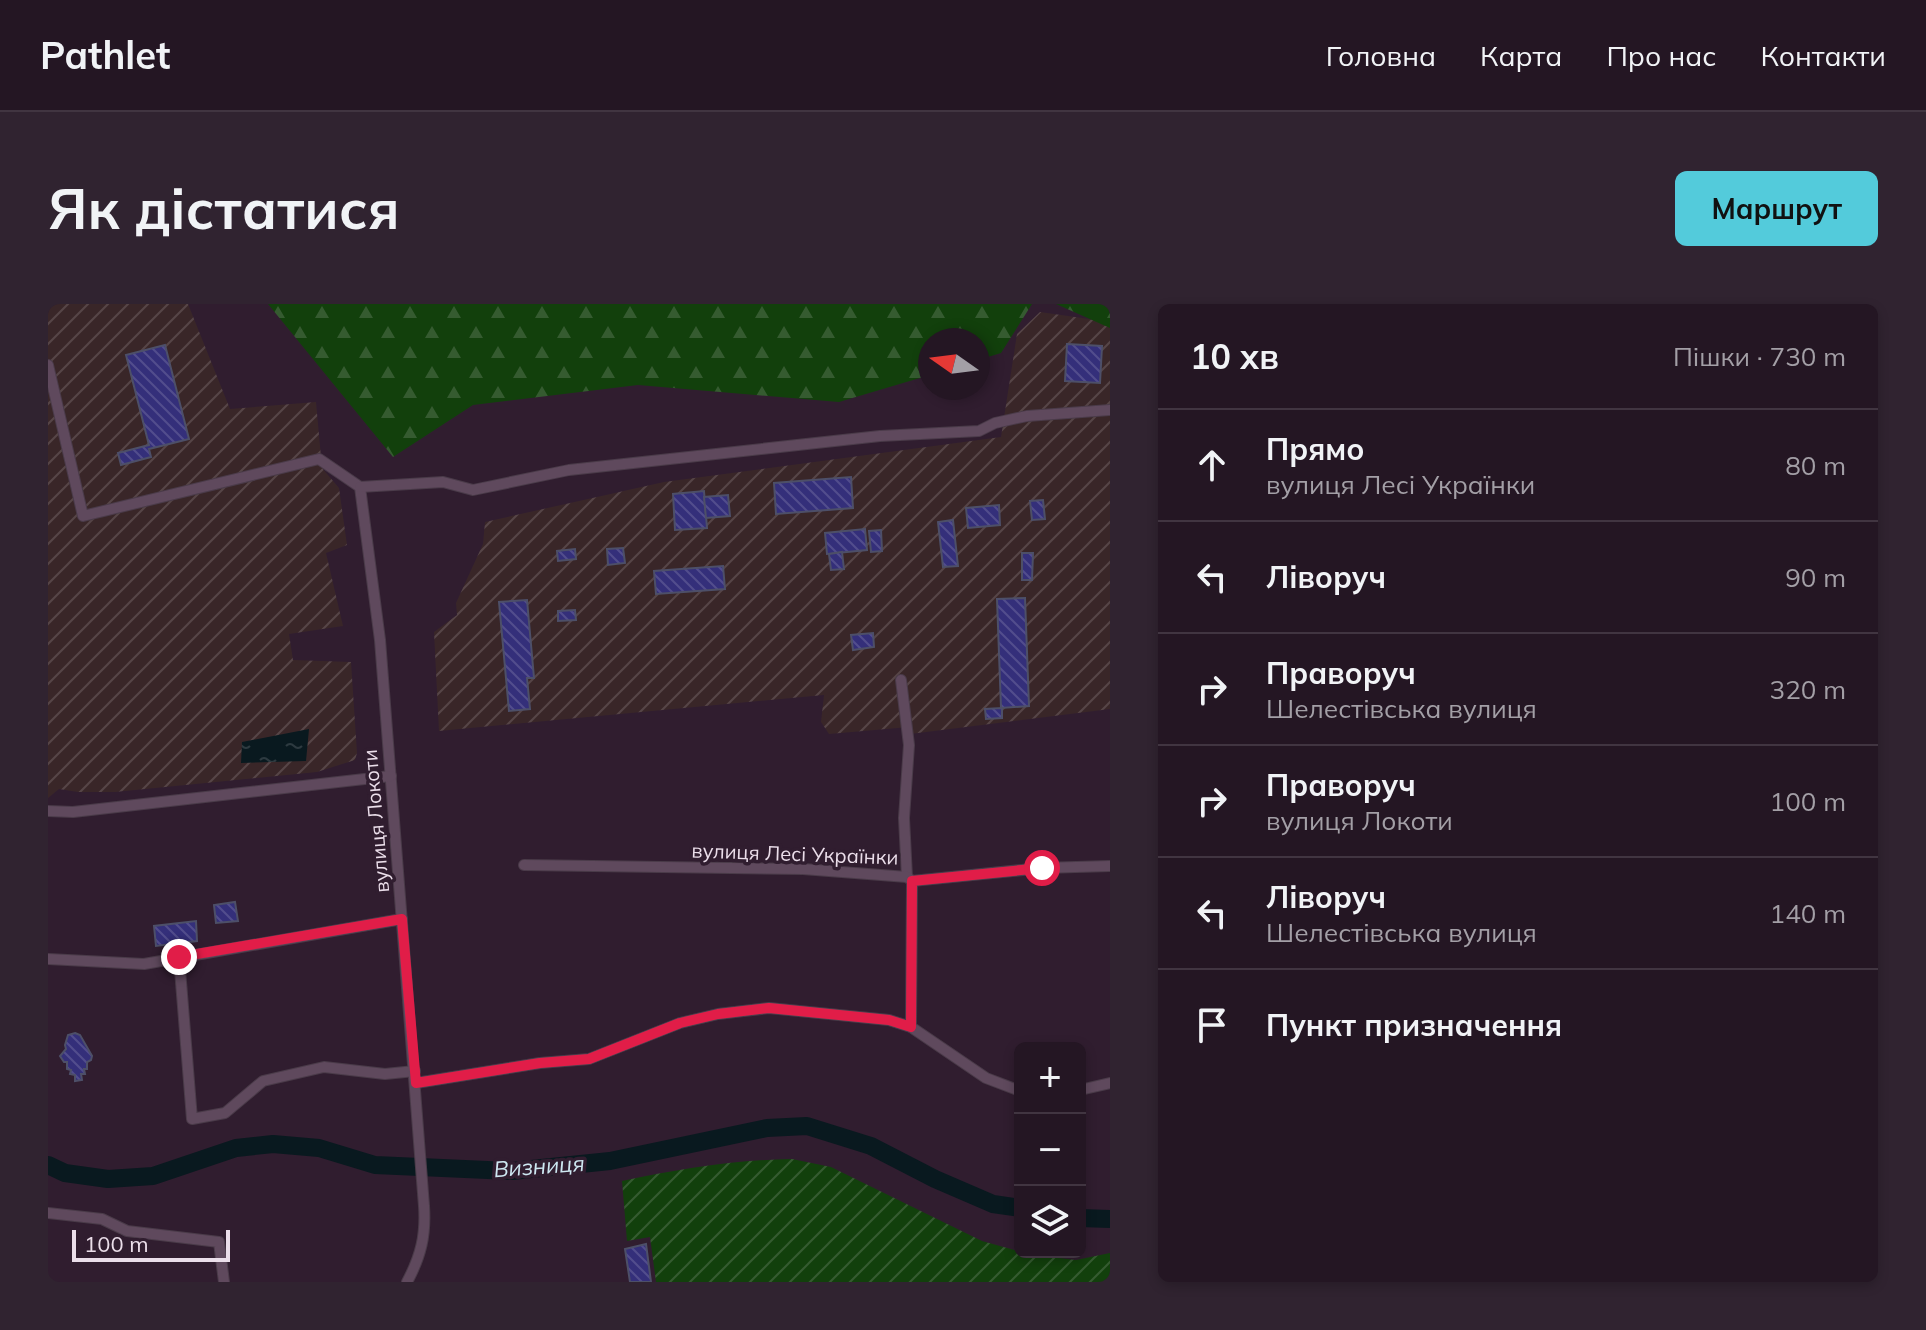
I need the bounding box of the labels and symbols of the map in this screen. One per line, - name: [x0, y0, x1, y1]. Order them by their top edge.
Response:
- north arrow: [918, 328, 990, 400]
- street label: вулиця Локоти: [357, 748, 394, 894]
- street label: вулиця Лесі Українки: [691, 837, 899, 870]
- route start: [1024, 850, 1060, 886]
- route end: [161, 939, 197, 975]
- water label: Визниця: [493, 1149, 585, 1183]
- scale bar: [72, 1226, 230, 1262]

